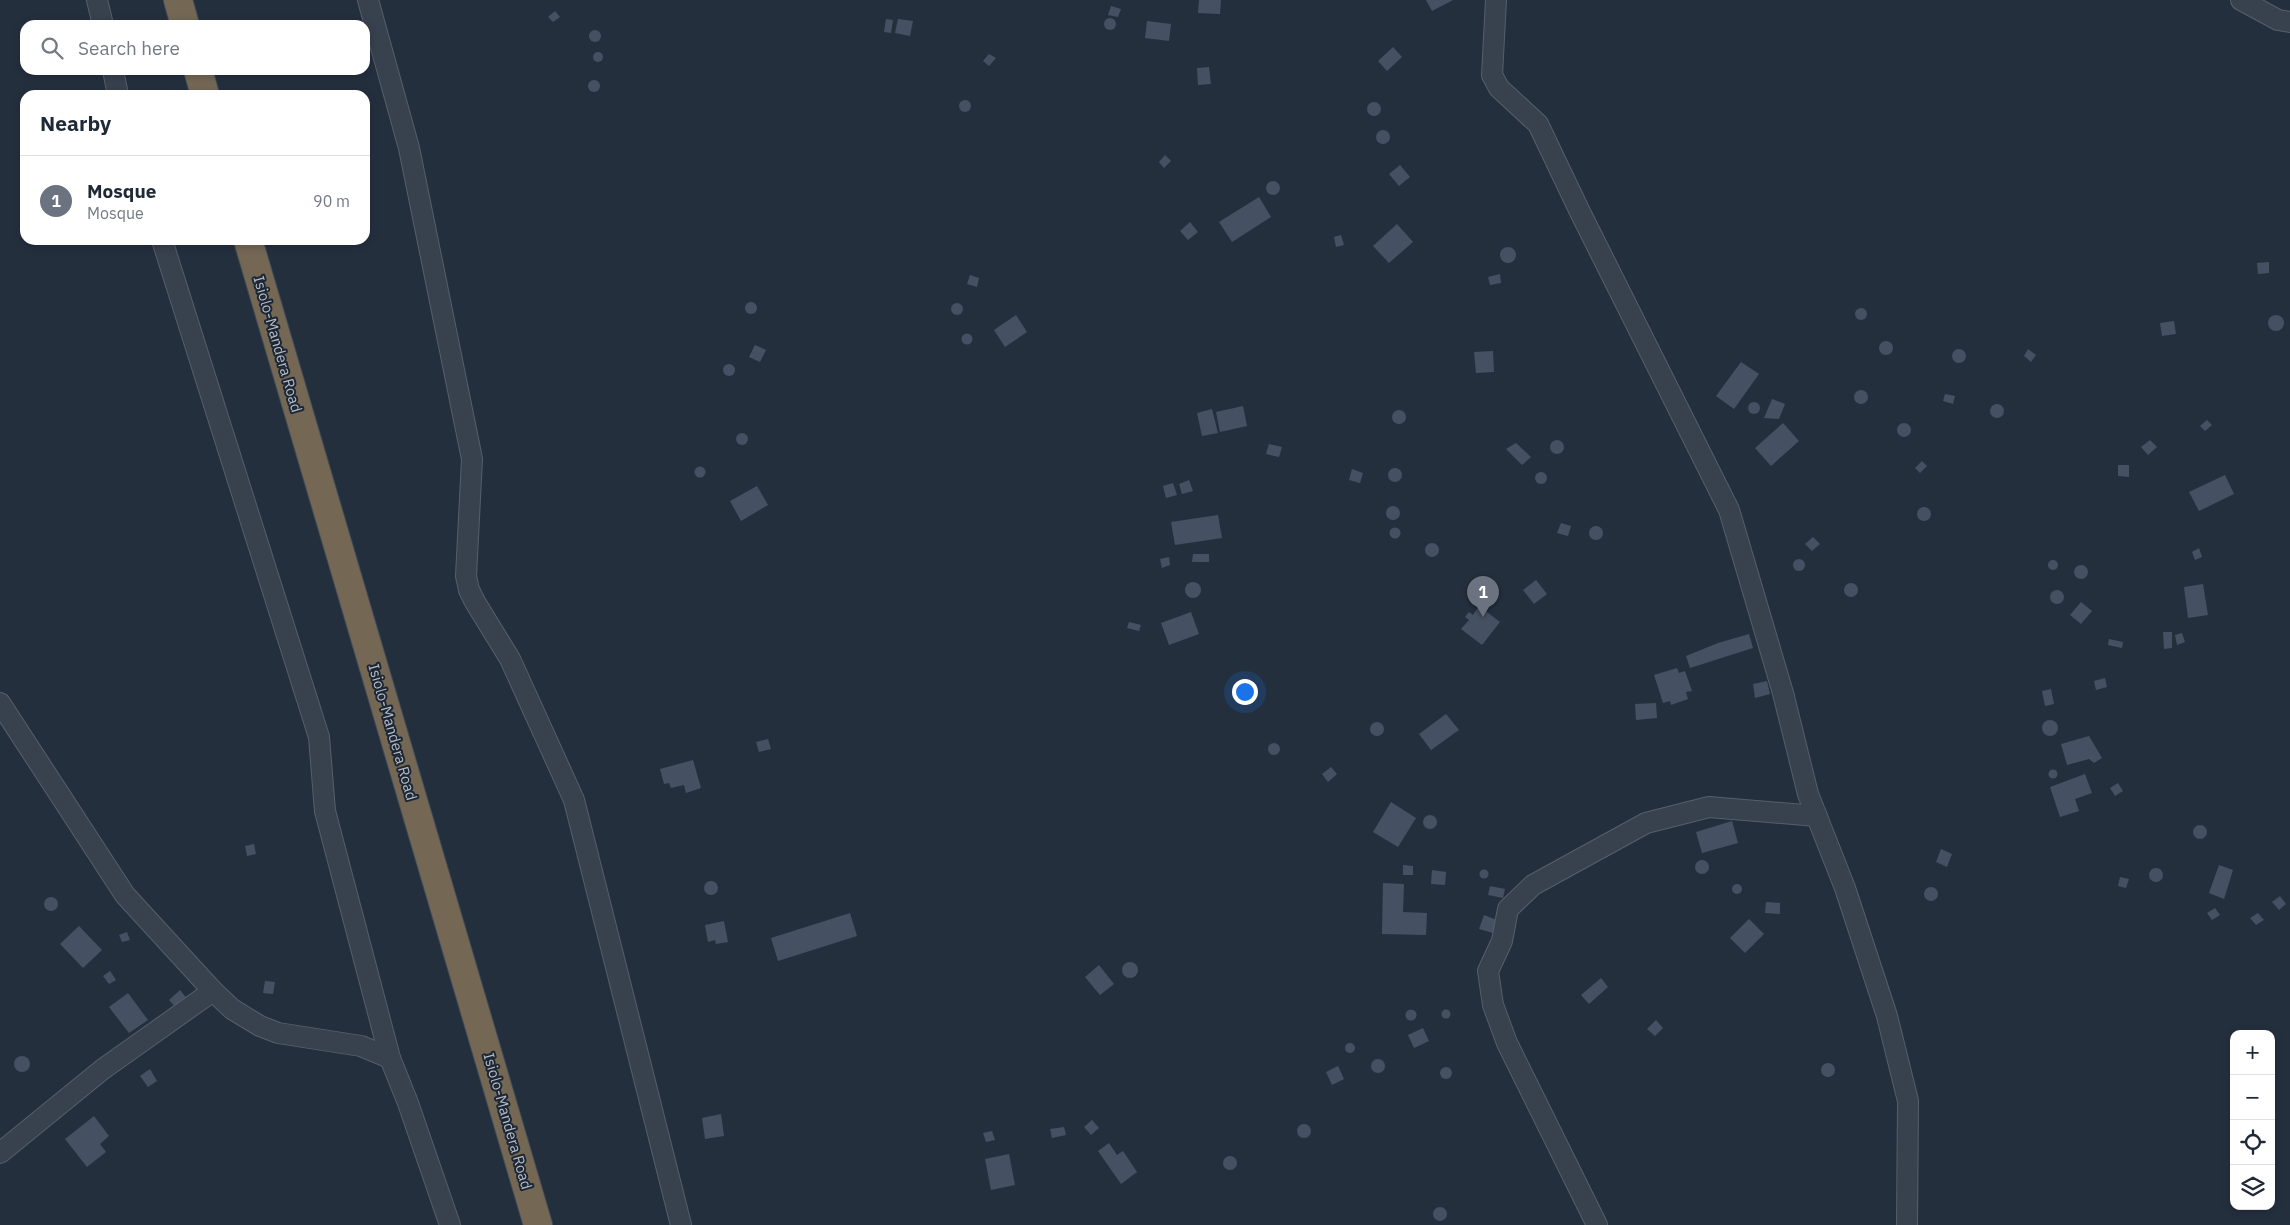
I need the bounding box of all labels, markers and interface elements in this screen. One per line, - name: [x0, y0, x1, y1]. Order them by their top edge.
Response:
- search box: [20, 20, 370, 75]
- icon: search: [38, 34, 66, 62]
- text: Search here: [78, 36, 180, 60]
- text: Nearby: [40, 109, 111, 137]
- text: Mosque: [87, 179, 156, 203]
- text: 1: [51, 191, 61, 211]
- text: 90 m: [313, 191, 350, 211]
- text: Mosque: [87, 203, 144, 223]
- street label: Isiolo-Mandera Road: [249, 274, 307, 414]
- pin: 1: [1467, 576, 1499, 617]
- street label: Isiolo-Mandera Road: [364, 662, 422, 802]
- your location: [1232, 679, 1258, 705]
- map controls: [2230, 1030, 2275, 1210]
- button: +: [2230, 1030, 2275, 1075]
- street label: Isiolo-Mandera Road: [479, 1051, 537, 1191]
- button: −: [2230, 1075, 2275, 1120]
- button: locate: [2230, 1120, 2275, 1165]
- button: layers: [2230, 1165, 2275, 1210]

